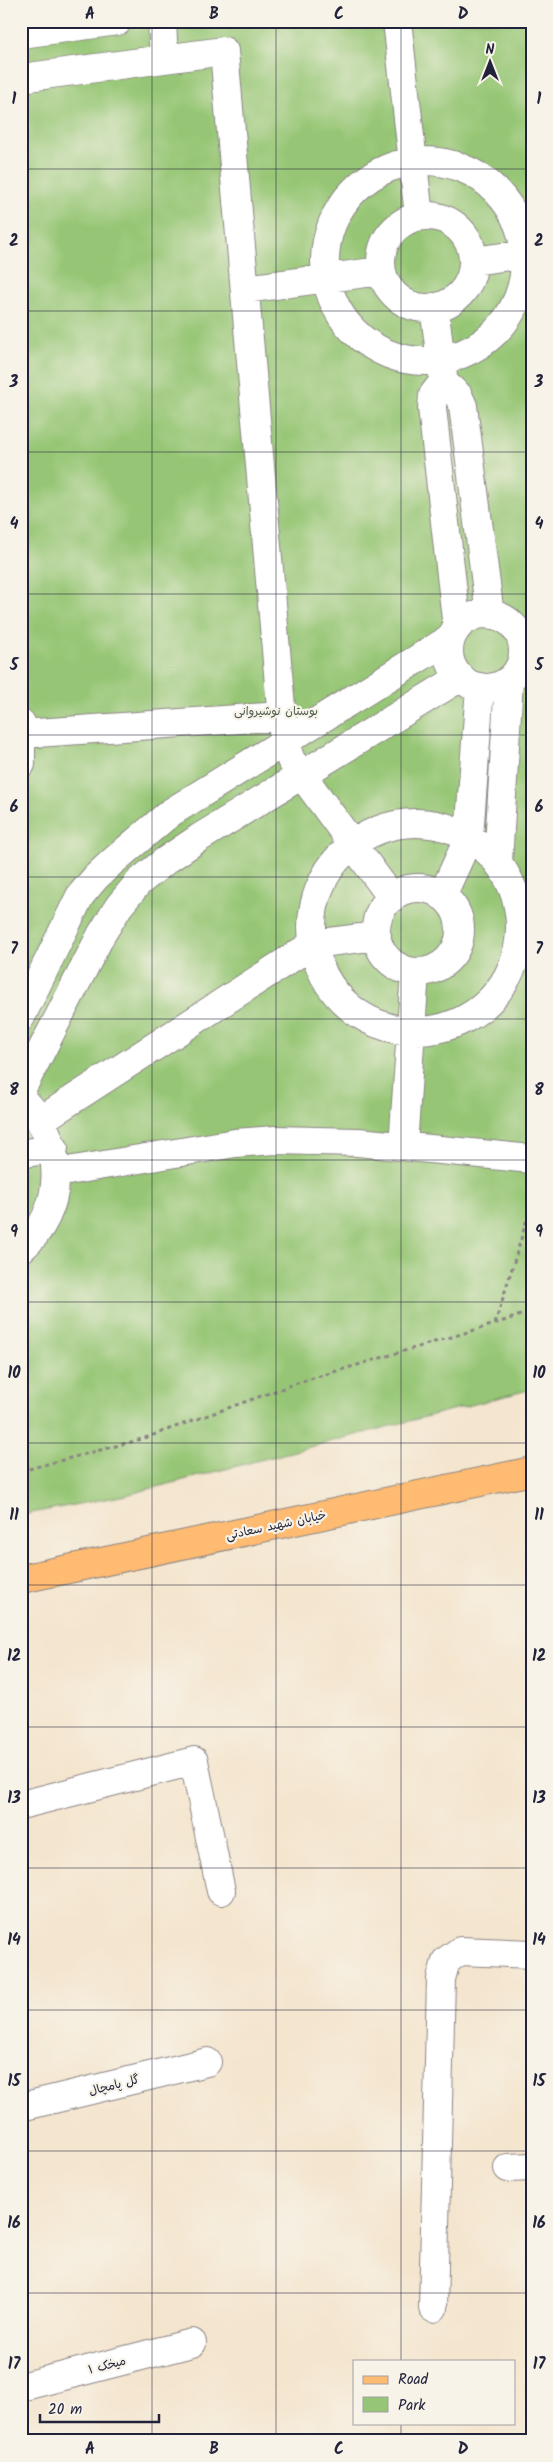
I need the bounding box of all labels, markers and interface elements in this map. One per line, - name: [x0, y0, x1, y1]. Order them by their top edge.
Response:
- text: A: [85, 2, 95, 27]
- text: B: [209, 2, 219, 27]
- text: C: [334, 2, 344, 27]
- text: D: [458, 2, 469, 27]
- north arrow: [466, 38, 516, 88]
- text: N: [486, 39, 495, 61]
- text: 1: [12, 87, 17, 112]
- text: 1: [537, 87, 542, 112]
- text: 2: [9, 229, 19, 254]
- text: 2: [534, 229, 544, 254]
- text: 3: [9, 370, 19, 395]
- text: 3: [534, 370, 544, 395]
- text: 4: [10, 512, 19, 537]
- text: 4: [535, 512, 544, 537]
- text: 5: [9, 653, 20, 678]
- text: 5: [534, 653, 545, 678]
- park label: بوستان نوشیروانی: [234, 702, 318, 721]
- text: 6: [10, 795, 19, 820]
- text: 6: [535, 795, 544, 820]
- text: 7: [10, 937, 18, 962]
- text: 7: [535, 937, 543, 962]
- text: 8: [9, 1078, 19, 1103]
- text: 8: [534, 1078, 544, 1103]
- text: 9: [10, 1220, 18, 1245]
- text: 9: [535, 1220, 543, 1245]
- text: 10: [7, 1361, 21, 1386]
- text: 10: [532, 1361, 546, 1386]
- text: 11: [9, 1503, 19, 1528]
- text: 11: [534, 1503, 544, 1528]
- street label: خیابان شهید سعادتی: [224, 1506, 328, 1545]
- text: 12: [7, 1644, 21, 1669]
- text: 12: [532, 1644, 546, 1669]
- text: 13: [7, 1786, 21, 1811]
- text: 13: [532, 1786, 546, 1811]
- text: 14: [7, 1928, 21, 1953]
- text: 14: [532, 1928, 546, 1953]
- text: 15: [8, 2069, 22, 2094]
- text: 15: [533, 2069, 547, 2094]
- street label: گل پامچال: [87, 2070, 141, 2101]
- text: 16: [7, 2211, 21, 2236]
- text: 16: [532, 2211, 546, 2236]
- street label: میخک ۱: [86, 2351, 128, 2380]
- text: 17: [8, 2352, 21, 2377]
- text: 17: [533, 2352, 546, 2377]
- legend: [353, 2360, 516, 2424]
- text: Road: [398, 2368, 429, 2392]
- scale bar: [40, 2392, 159, 2424]
- text: Park: [398, 2394, 426, 2418]
- text: 20 m: [48, 2398, 82, 2422]
- text: A: [85, 2437, 95, 2462]
- text: B: [209, 2437, 219, 2462]
- text: C: [334, 2437, 344, 2462]
- text: D: [458, 2437, 469, 2462]

